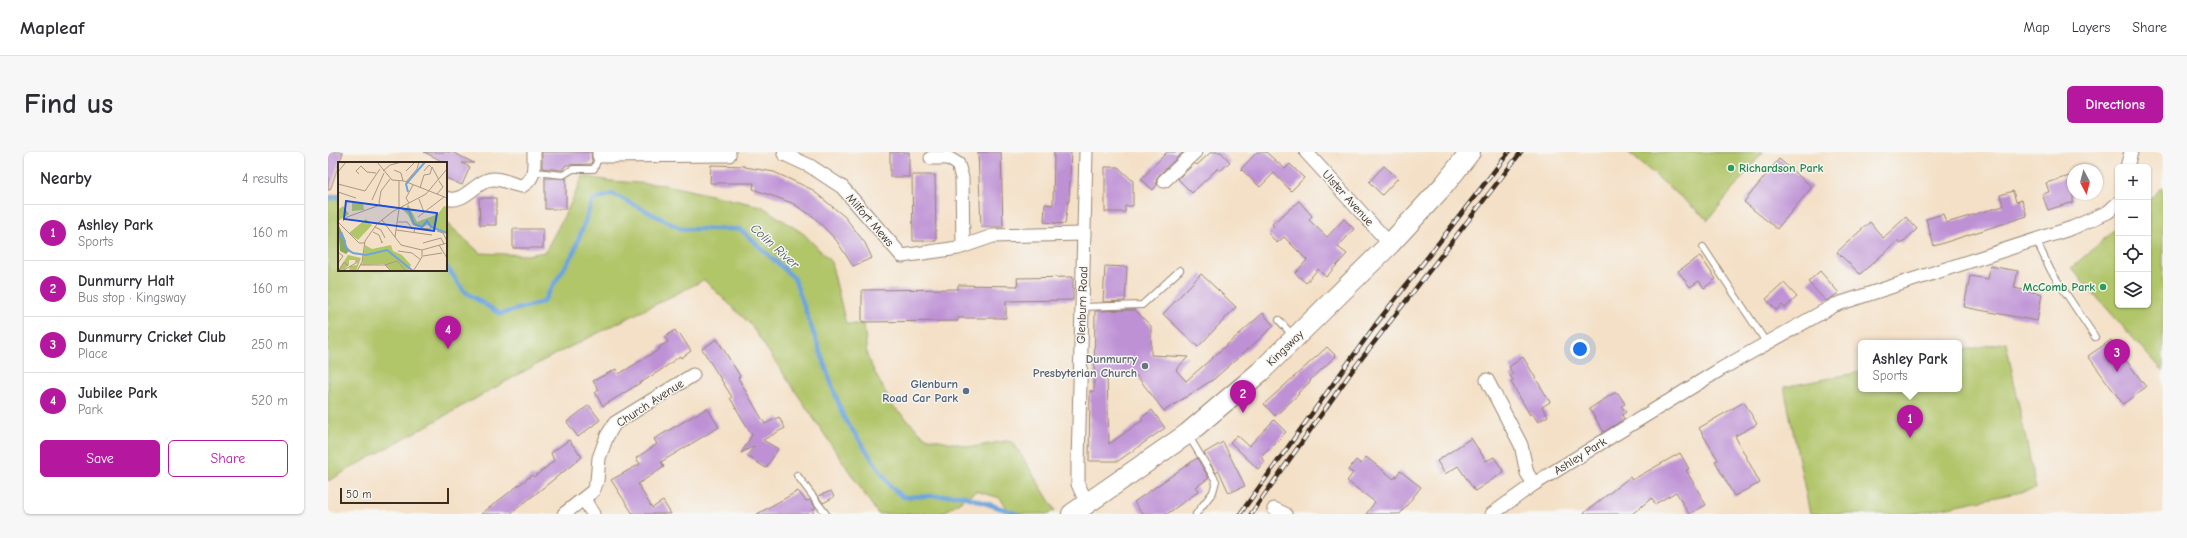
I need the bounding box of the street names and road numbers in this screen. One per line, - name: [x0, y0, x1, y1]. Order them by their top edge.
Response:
- street label: Ulster Avenue: [1319, 167, 1377, 229]
- street label: Milfort Mews: [843, 191, 897, 249]
- street label: Glenburn Road: [1074, 266, 1090, 344]
- street label: Kingsway: [1264, 327, 1307, 369]
- street label: Church Avenue: [614, 376, 686, 430]
- street label: Ashley Park: [1551, 434, 1609, 478]

